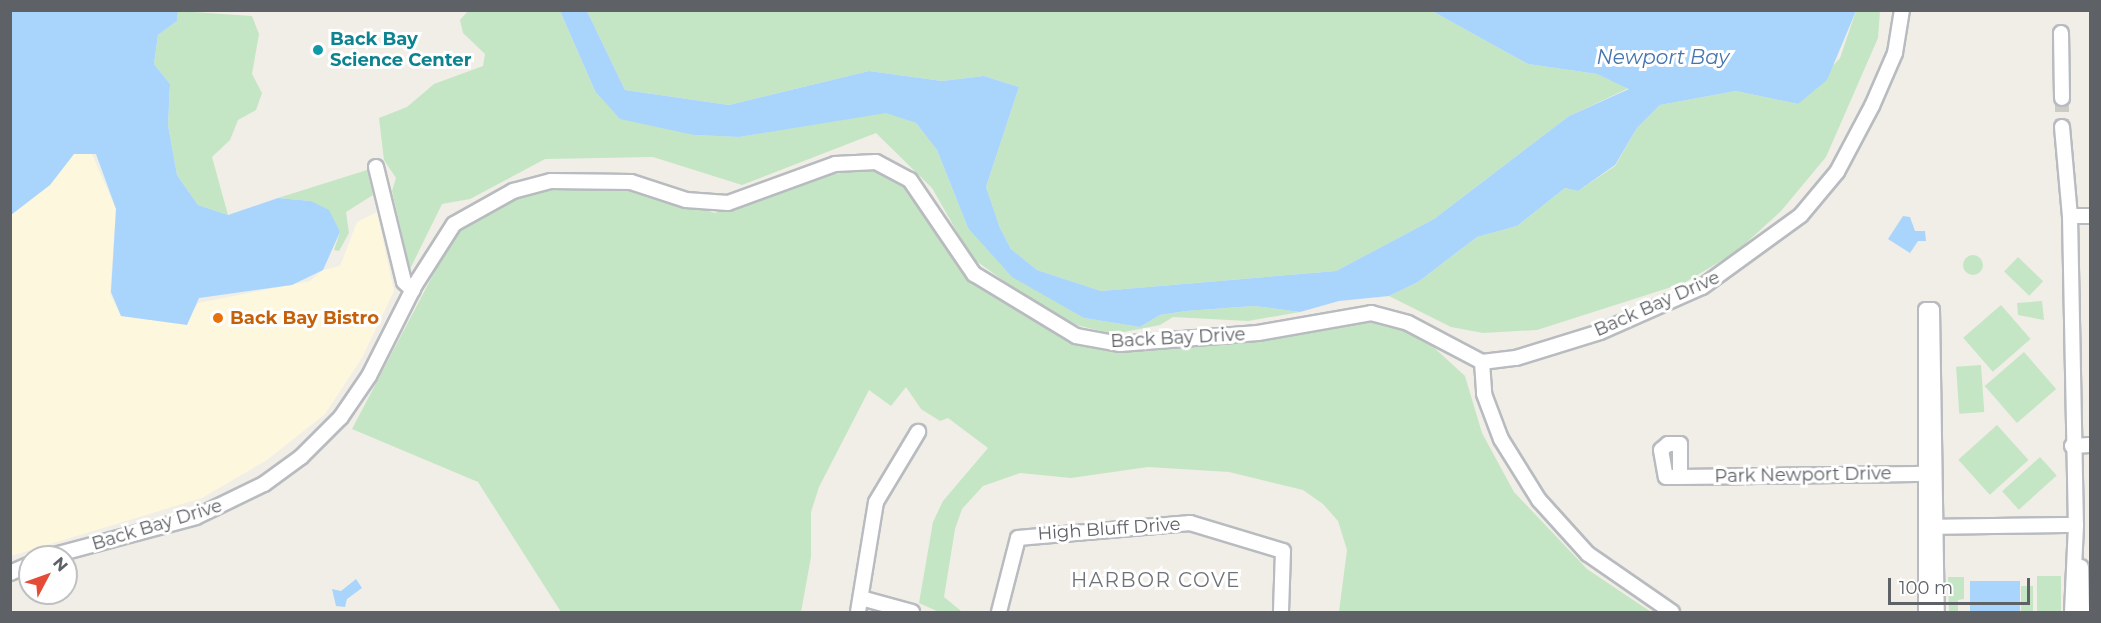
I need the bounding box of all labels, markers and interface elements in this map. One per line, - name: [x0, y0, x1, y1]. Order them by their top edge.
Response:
- place label: Back Bay Science Center: [330, 29, 471, 72]
- marker: Back Bay Science Center: [311, 43, 325, 57]
- water label: Newport Bay: [1597, 45, 1729, 69]
- street label: Back Bay Drive: [1591, 267, 1723, 341]
- place label: Back Bay Bistro: [230, 307, 379, 329]
- marker: Back Bay Bistro: [211, 311, 225, 325]
- street label: Back Bay Drive: [1110, 324, 1246, 352]
- street label: Park Newport Drive: [1714, 463, 1892, 487]
- street label: Back Bay Drive: [89, 495, 225, 555]
- street label: High Bluff Drive: [1037, 513, 1181, 545]
- north arrow: [18, 545, 78, 605]
- text: N: [49, 553, 72, 575]
- scale bar: [1891, 566, 2034, 604]
- district label: HARBOR COVE: [1071, 568, 1241, 592]
- text: 100 m: [1899, 577, 1953, 599]

